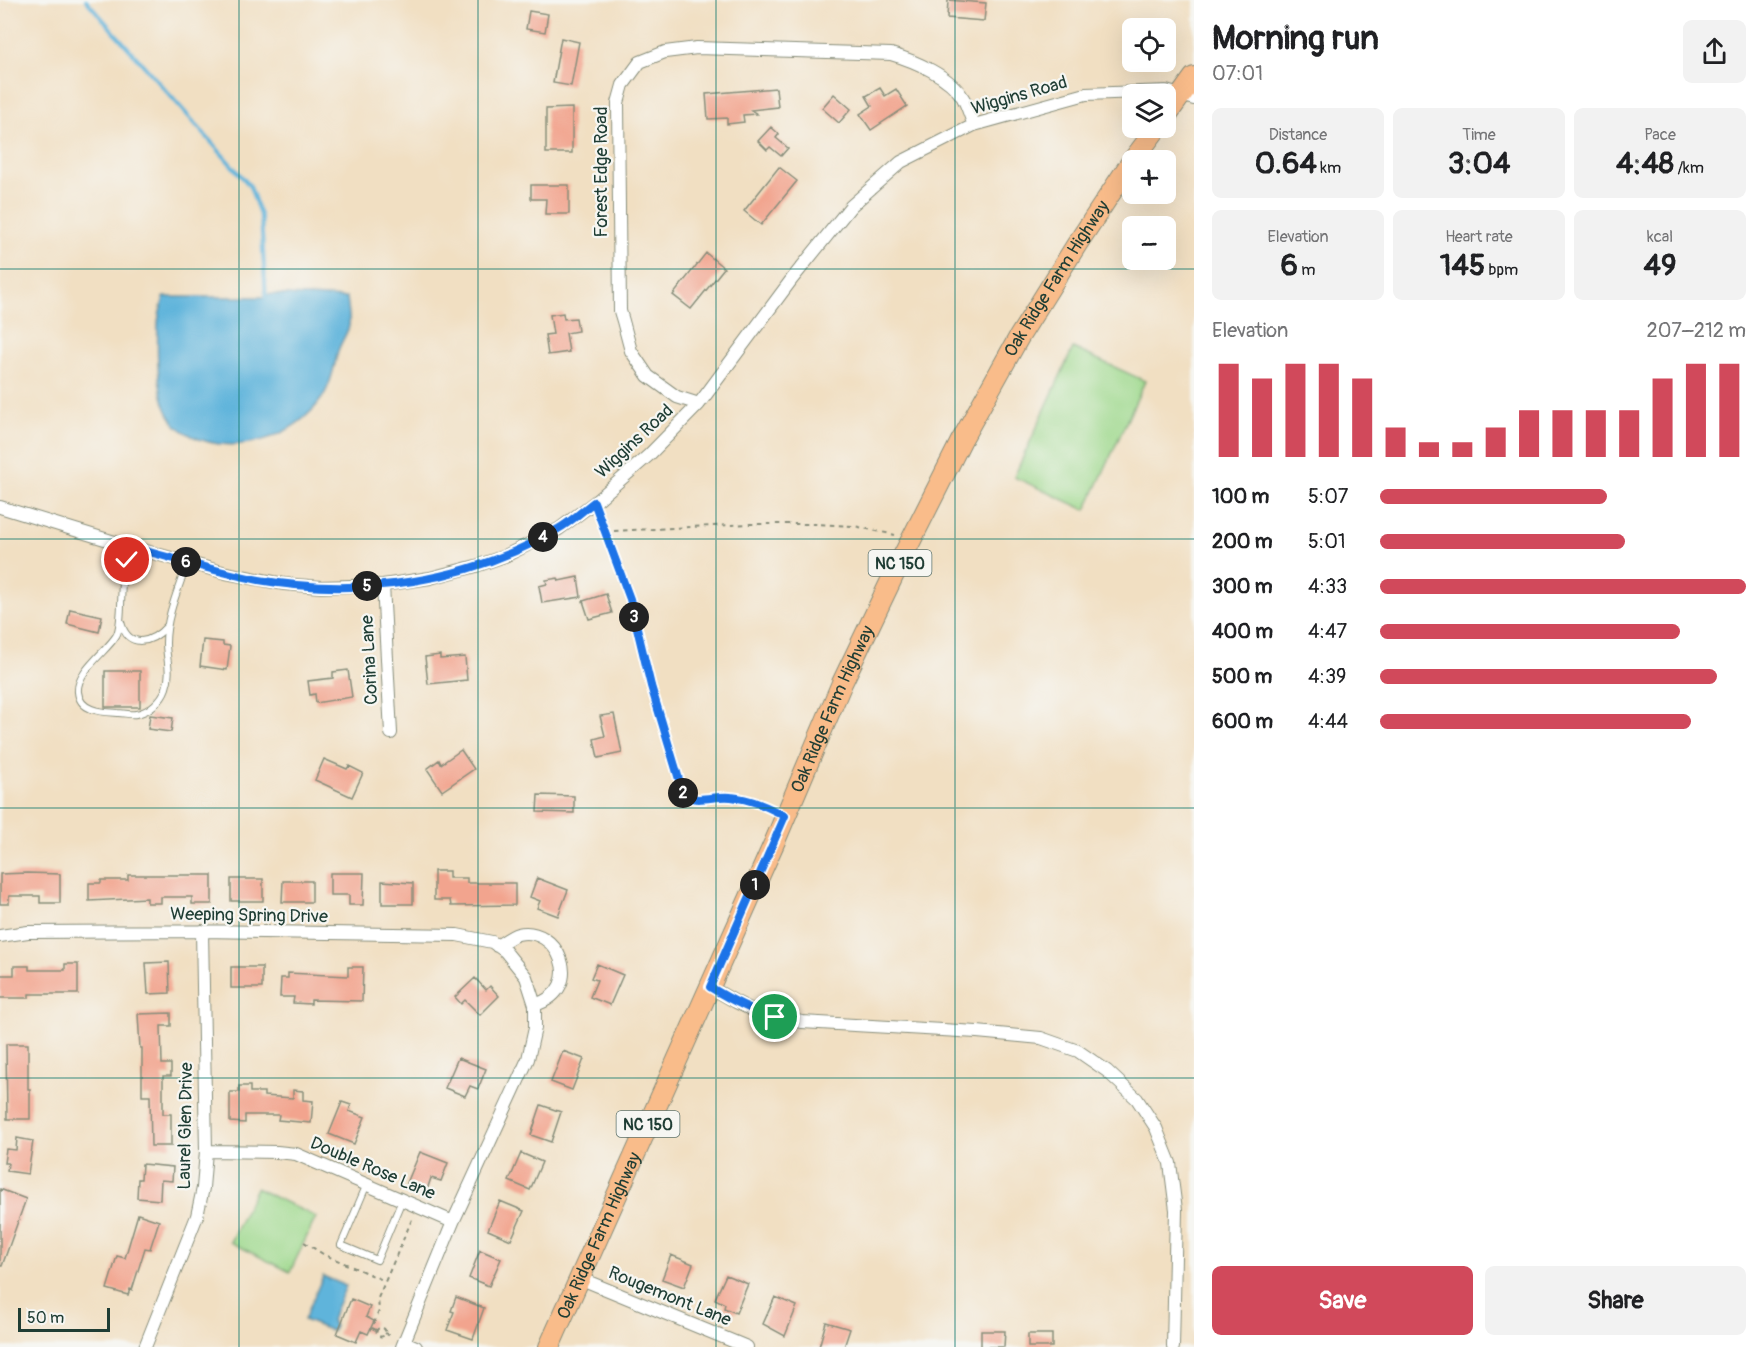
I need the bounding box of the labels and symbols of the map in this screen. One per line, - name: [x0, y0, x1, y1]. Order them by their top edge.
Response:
- street label: Wiggins Road: [968, 71, 1070, 120]
- street label: Forest Edge Road: [590, 107, 613, 237]
- street label: Oak Ridge Farm Highway: [999, 196, 1115, 361]
- street label: Wiggins Road: [590, 399, 678, 483]
- pin: 4: [528, 522, 558, 552]
- pin: [101, 534, 152, 585]
- pin: 6: [171, 547, 201, 577]
- road number: NC 150: [868, 550, 932, 576]
- pin: 5: [352, 571, 382, 601]
- pin: 3: [619, 602, 649, 632]
- street label: Corina Lane: [356, 614, 383, 705]
- street label: Oak Ridge Farm Highway: [786, 622, 880, 796]
- pin: 2: [668, 778, 698, 808]
- pin: 1: [740, 870, 770, 900]
- street label: Weeping Spring Drive: [170, 903, 328, 928]
- pin: [749, 991, 800, 1042]
- street label: Laurel Glen Drive: [173, 1062, 198, 1190]
- road number: NC 150: [616, 1111, 680, 1137]
- street label: Double Rose Lane: [307, 1132, 439, 1205]
- street label: Oak Ridge Farm Highway: [552, 1148, 647, 1323]
- street label: Rougemont Lane: [605, 1261, 735, 1332]
- scale bar: [18, 1305, 110, 1332]

